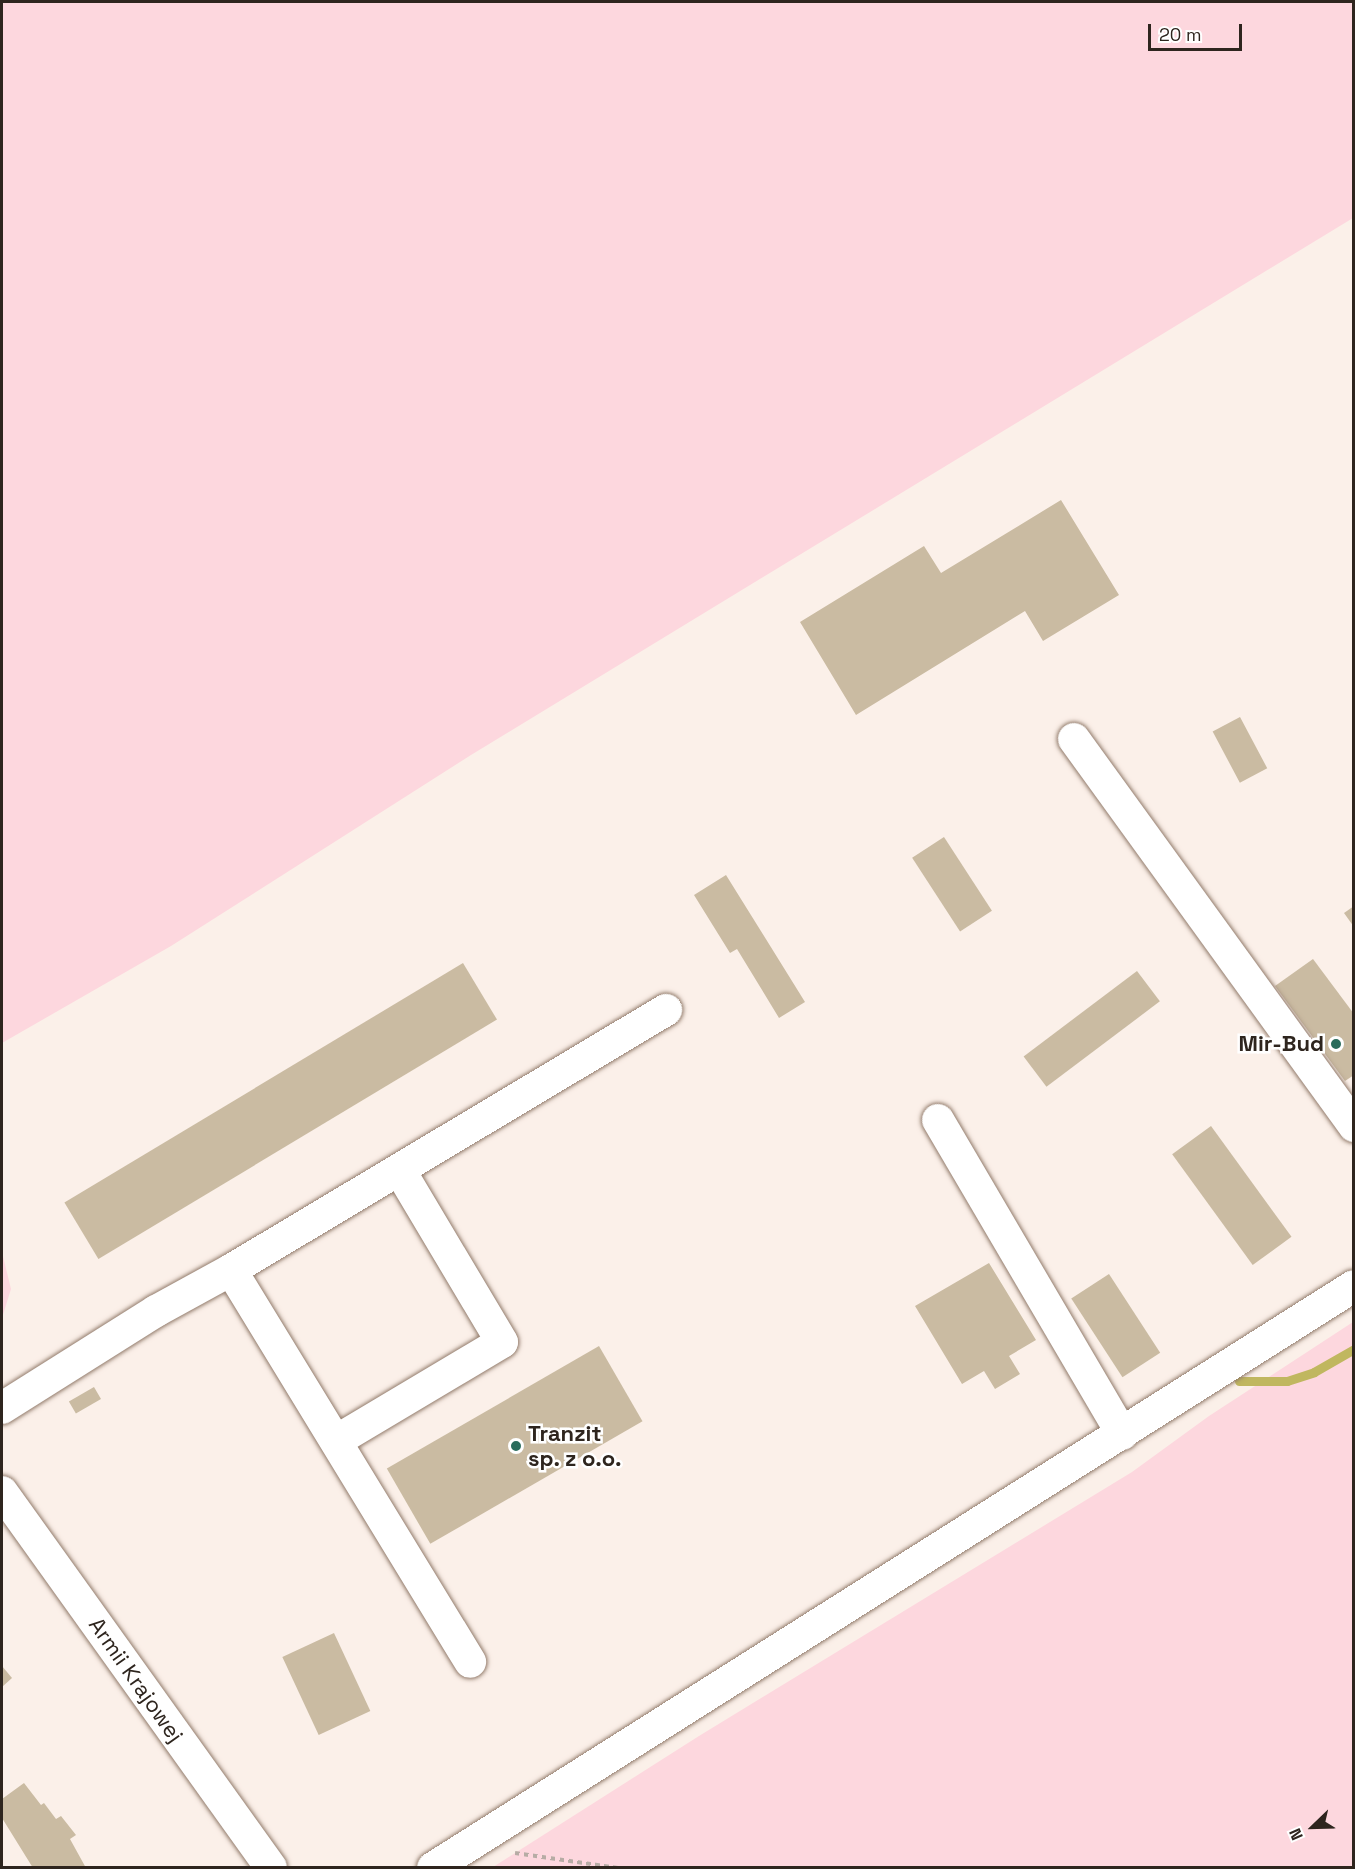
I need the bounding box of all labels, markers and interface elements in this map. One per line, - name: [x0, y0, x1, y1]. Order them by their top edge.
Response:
- scale bar: [1151, 12, 1246, 50]
- text: 20 m: [1159, 23, 1202, 46]
- place label: Mir-Bud: [1239, 1031, 1324, 1057]
- marker: Mir-Bud: [1329, 1037, 1343, 1051]
- place label: Tranzit sp. z o.o.: [528, 1420, 622, 1472]
- marker: Tranzit sp. z o.o.: [509, 1439, 523, 1453]
- street label: Armii Krajowej: [83, 1613, 189, 1747]
- north arrow: [1283, 1797, 1343, 1857]
- text: N: [1284, 1825, 1308, 1843]

